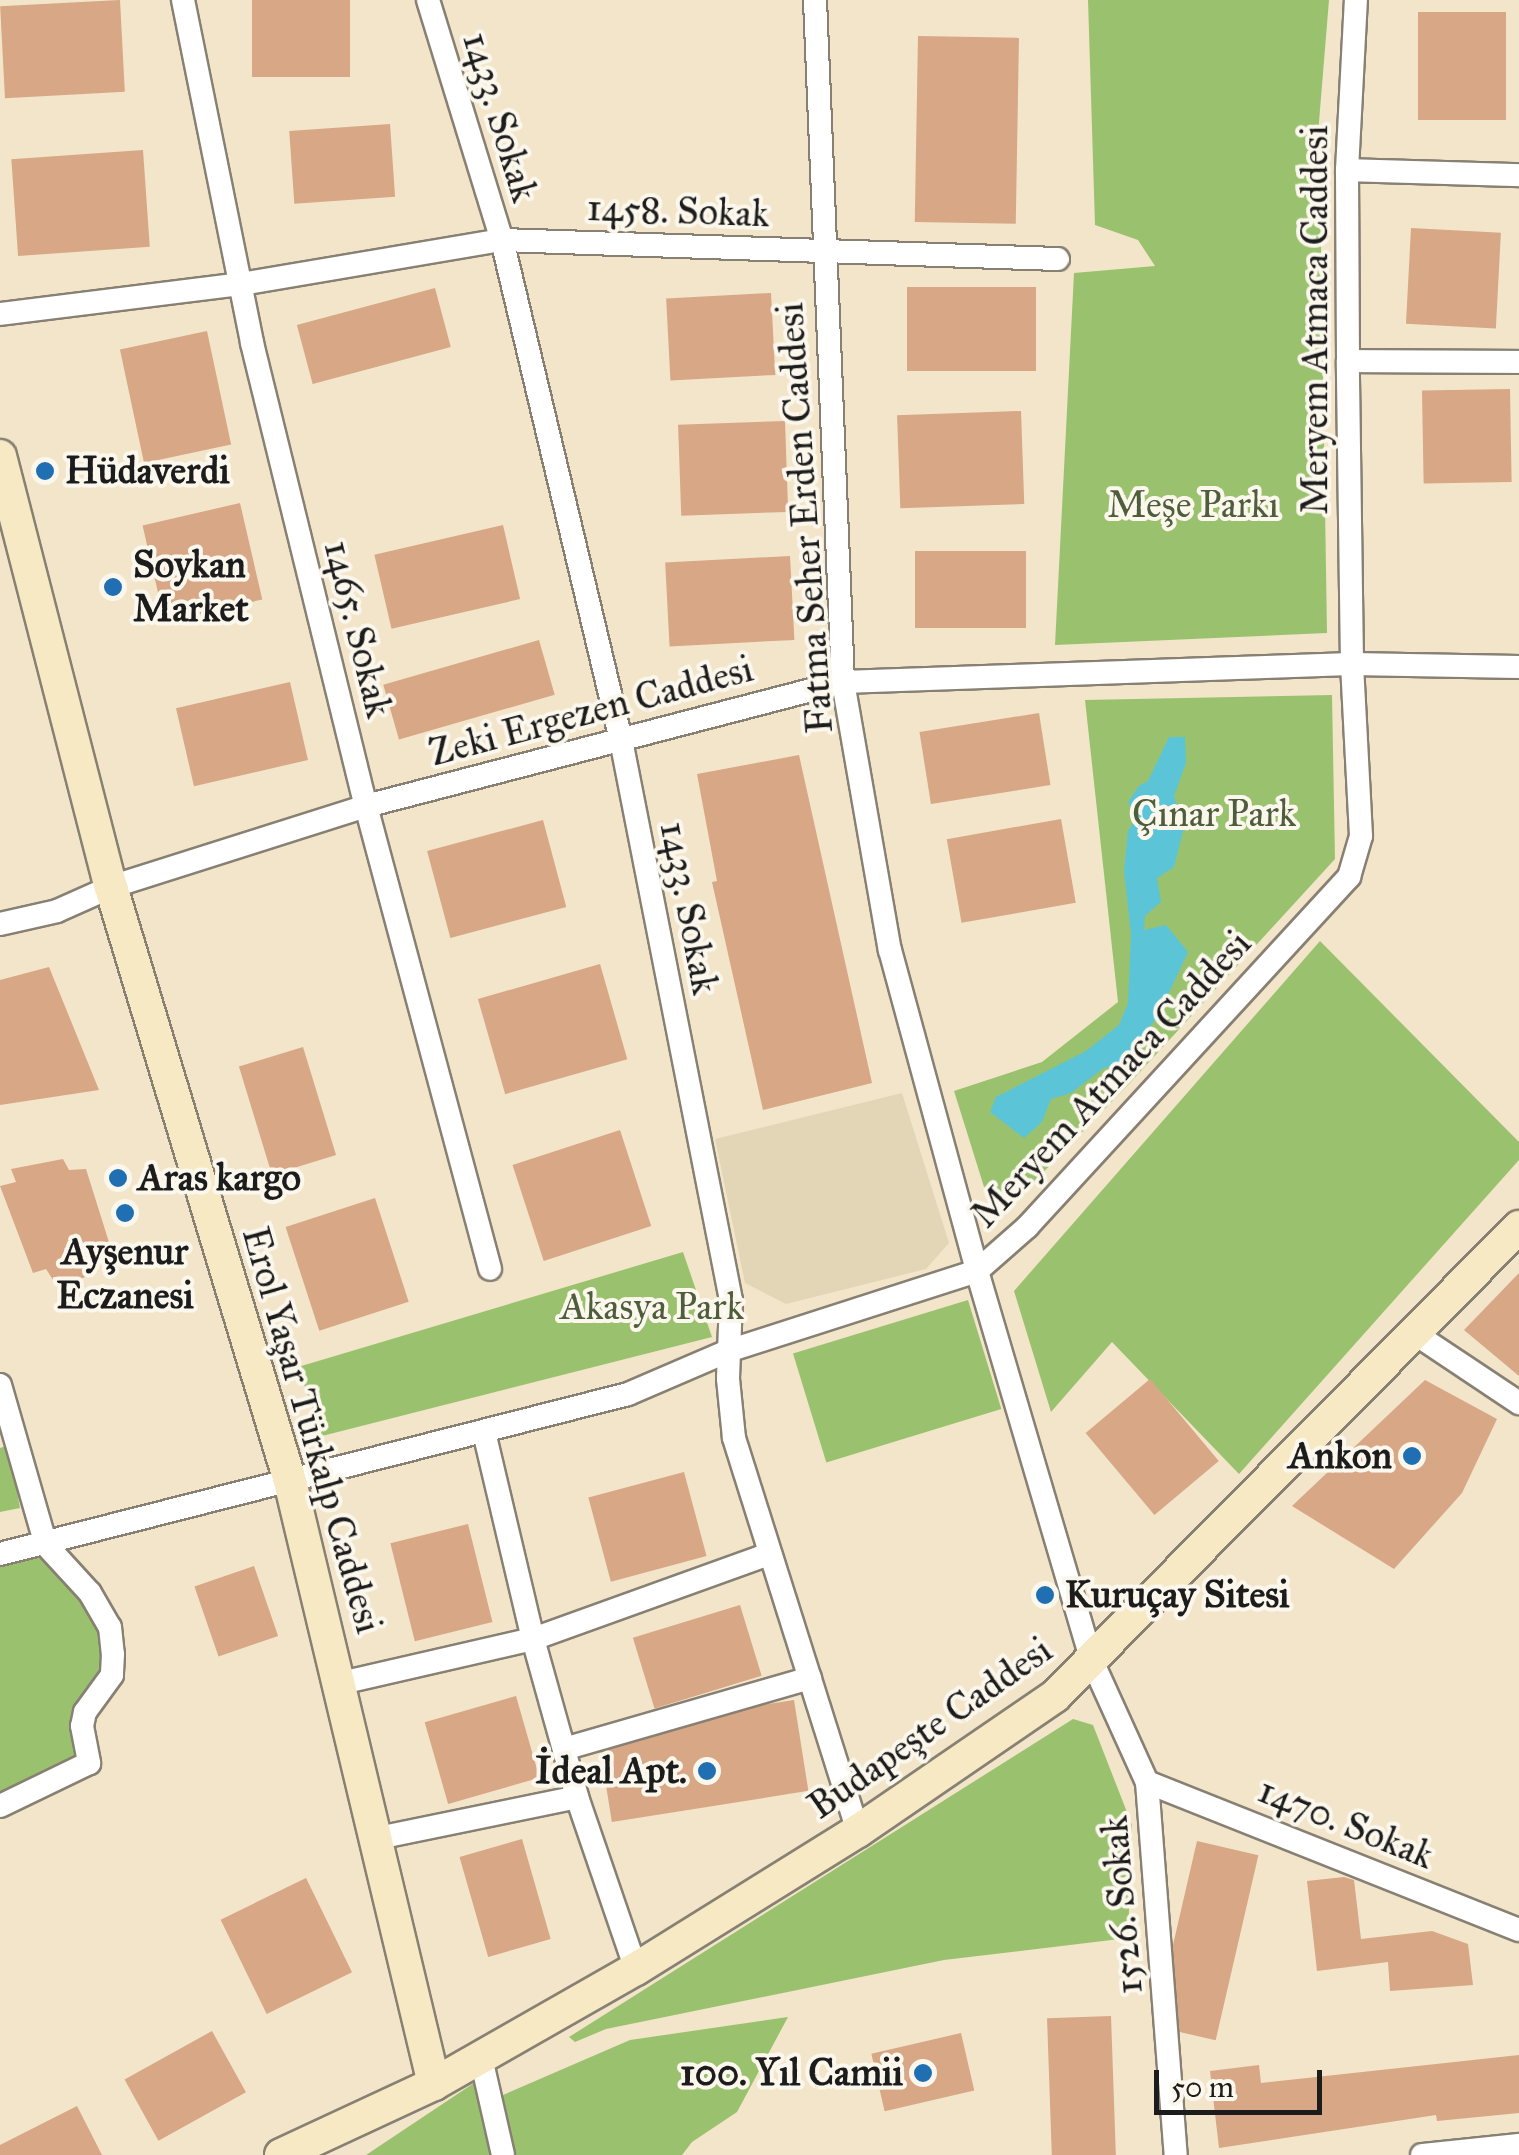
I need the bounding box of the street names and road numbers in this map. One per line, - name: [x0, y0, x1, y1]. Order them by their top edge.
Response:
- street label: 1433. Sokak: [453, 27, 547, 207]
- street label: Meryem Atmaca Caddesi: [1292, 125, 1338, 515]
- street label: 1458. Sokak: [586, 185, 770, 237]
- street label: Fatma Seher Erden Caddesi: [767, 301, 843, 735]
- street label: 1465. Sokak: [314, 536, 402, 722]
- street label: Zeki Ergezen Caddesi: [424, 646, 758, 776]
- street label: 1433. Sokak: [650, 818, 728, 998]
- street label: Meryem Atmaca Caddesi: [962, 921, 1260, 1237]
- street label: Erol Yaşar Türkalp Caddesi: [232, 1222, 392, 1638]
- street label: Budapeşte Caddesi: [799, 1627, 1061, 1829]
- street label: 1470. Sokak: [1251, 1767, 1441, 1879]
- street label: 1526. Sokak: [1091, 1814, 1153, 1996]

